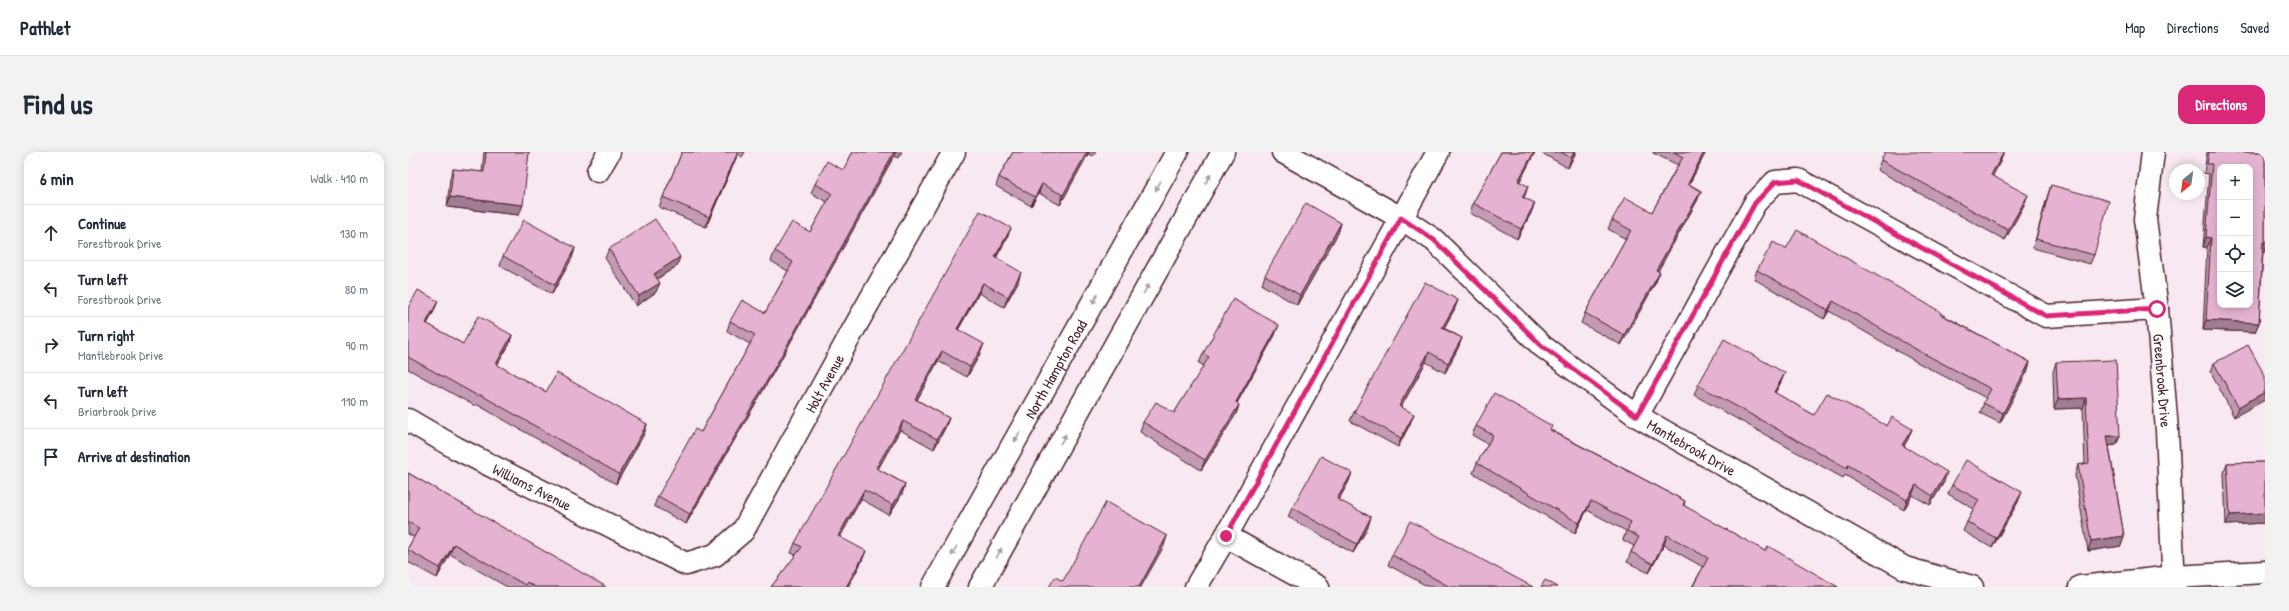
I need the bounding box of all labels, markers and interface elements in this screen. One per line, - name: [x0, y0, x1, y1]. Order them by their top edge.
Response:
- text: Pathlet: [20, 15, 70, 41]
- text: Map: [2125, 18, 2145, 37]
- text: Directions: [2167, 18, 2218, 37]
- text: Saved: [2240, 18, 2269, 37]
- text: Find us: [24, 85, 93, 123]
- button: Directions: [2178, 85, 2265, 124]
- north arrow: [2169, 164, 2205, 200]
- map controls: [2217, 164, 2253, 308]
- button: +: [2217, 164, 2253, 200]
- text: 6 min: [40, 167, 74, 190]
- text: Walk · 410 m: [310, 169, 368, 187]
- one-way arrow: [1205, 173, 1212, 185]
- one-way arrow: [1155, 180, 1162, 192]
- button: −: [2217, 200, 2253, 236]
- text: Continue: [78, 213, 126, 234]
- icon: ahead: [40, 222, 62, 244]
- text: 130 m: [340, 224, 368, 242]
- text: Forestbrook Drive: [78, 234, 161, 252]
- button: locate: [2217, 236, 2253, 272]
- text: Turn left: [78, 269, 128, 290]
- button: layers: [2217, 272, 2253, 308]
- icon: left: [40, 278, 62, 300]
- text: 80 m: [345, 280, 368, 298]
- one-way arrow: [1143, 283, 1150, 295]
- text: Forestbrook Drive: [78, 290, 161, 308]
- one-way arrow: [1091, 293, 1098, 305]
- route start: [2148, 300, 2166, 318]
- street label: North Hampton Road: [1019, 316, 1092, 422]
- text: Turn right: [78, 325, 134, 346]
- street label: Greenbrook Drive: [2149, 333, 2177, 428]
- icon: right: [40, 334, 62, 356]
- text: 90 m: [346, 336, 368, 354]
- text: Mantlebrook Drive: [78, 346, 164, 364]
- street label: Holt Avenue: [800, 350, 849, 416]
- text: Turn left: [78, 381, 128, 402]
- icon: left: [40, 390, 62, 412]
- text: 110 m: [341, 392, 368, 410]
- text: Briarbrook Drive: [78, 402, 156, 420]
- street label: Mantlebrook Drive: [1643, 413, 1740, 480]
- one-way arrow: [1014, 431, 1021, 443]
- one-way arrow: [1059, 434, 1066, 445]
- icon: arrive: [40, 446, 62, 468]
- text: Arrive at destination: [78, 446, 190, 467]
- street label: Williams Avenue: [489, 458, 575, 515]
- route end: [1217, 527, 1235, 545]
- one-way arrow: [950, 545, 957, 556]
- one-way arrow: [996, 547, 1003, 559]

